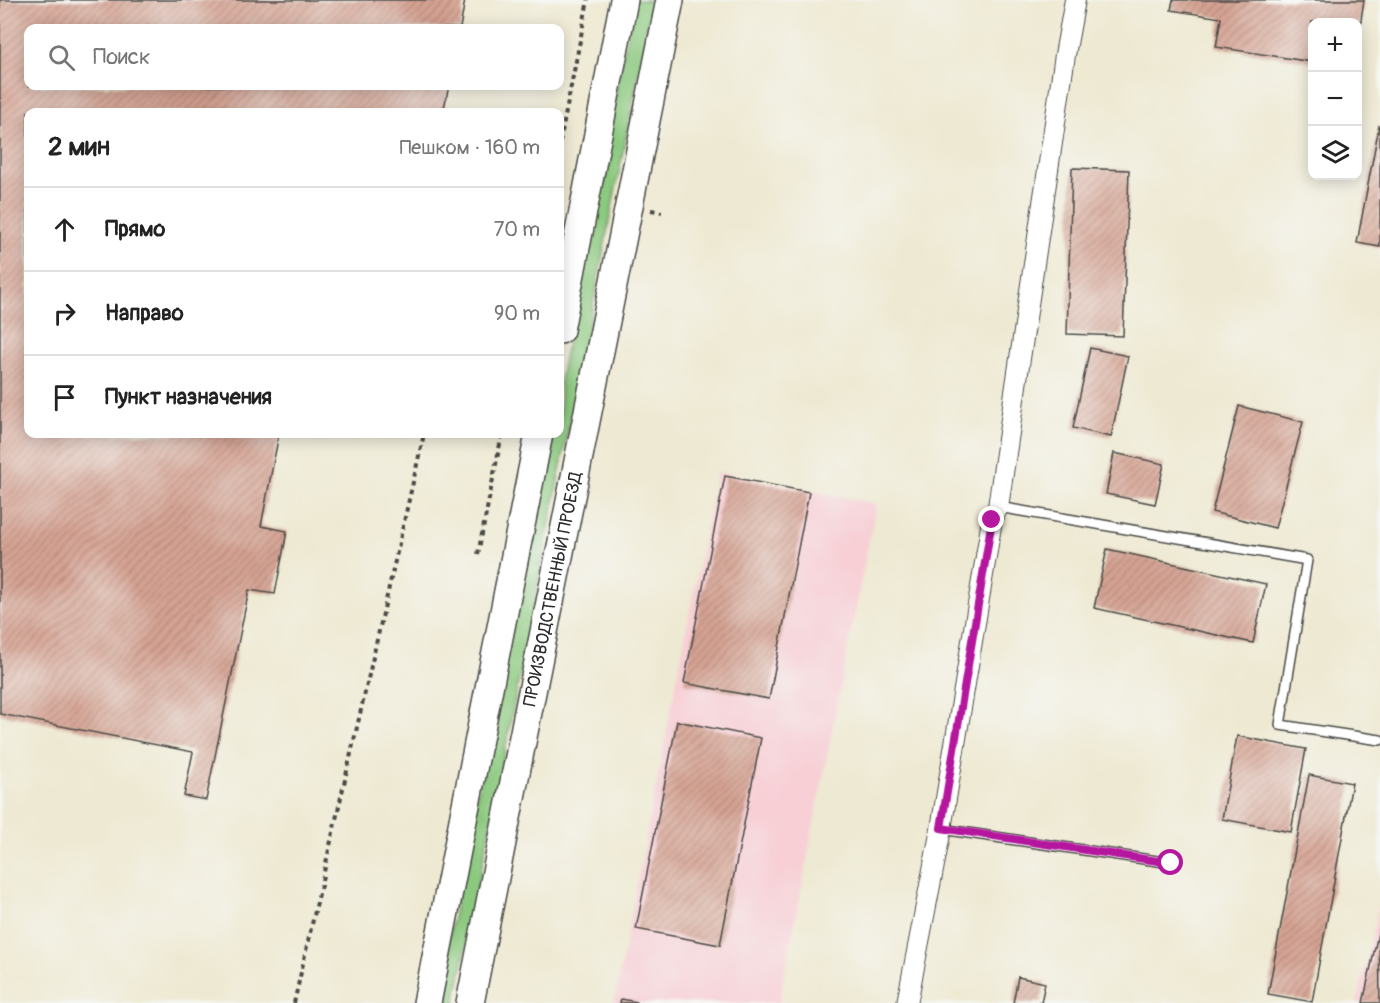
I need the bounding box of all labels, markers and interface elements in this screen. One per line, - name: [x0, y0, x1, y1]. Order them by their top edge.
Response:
- map controls: [1308, 18, 1362, 180]
- button: +: [1308, 18, 1362, 72]
- search box: [24, 24, 564, 90]
- icon: search: [45, 41, 78, 74]
- text: Поиск: [93, 43, 150, 71]
- button: −: [1308, 72, 1362, 126]
- button: layers: [1308, 126, 1362, 180]
- text: 2 мин: [48, 131, 110, 163]
- text: Пешком · 160 m: [399, 135, 540, 160]
- icon: ahead: [48, 213, 81, 246]
- text: Прямо: [105, 215, 165, 243]
- text: 70 m: [494, 217, 540, 242]
- icon: right: [48, 297, 81, 330]
- text: Направо: [105, 299, 184, 327]
- text: 90 m: [494, 301, 540, 326]
- icon: arrive: [48, 381, 81, 414]
- text: Пункт назначения: [105, 383, 272, 411]
- street label: ПРОИЗВОДСТВЕННЫЙ ПРОЕЗД: [518, 470, 588, 709]
- route end: [978, 506, 1004, 532]
- route start: [1157, 849, 1183, 875]

